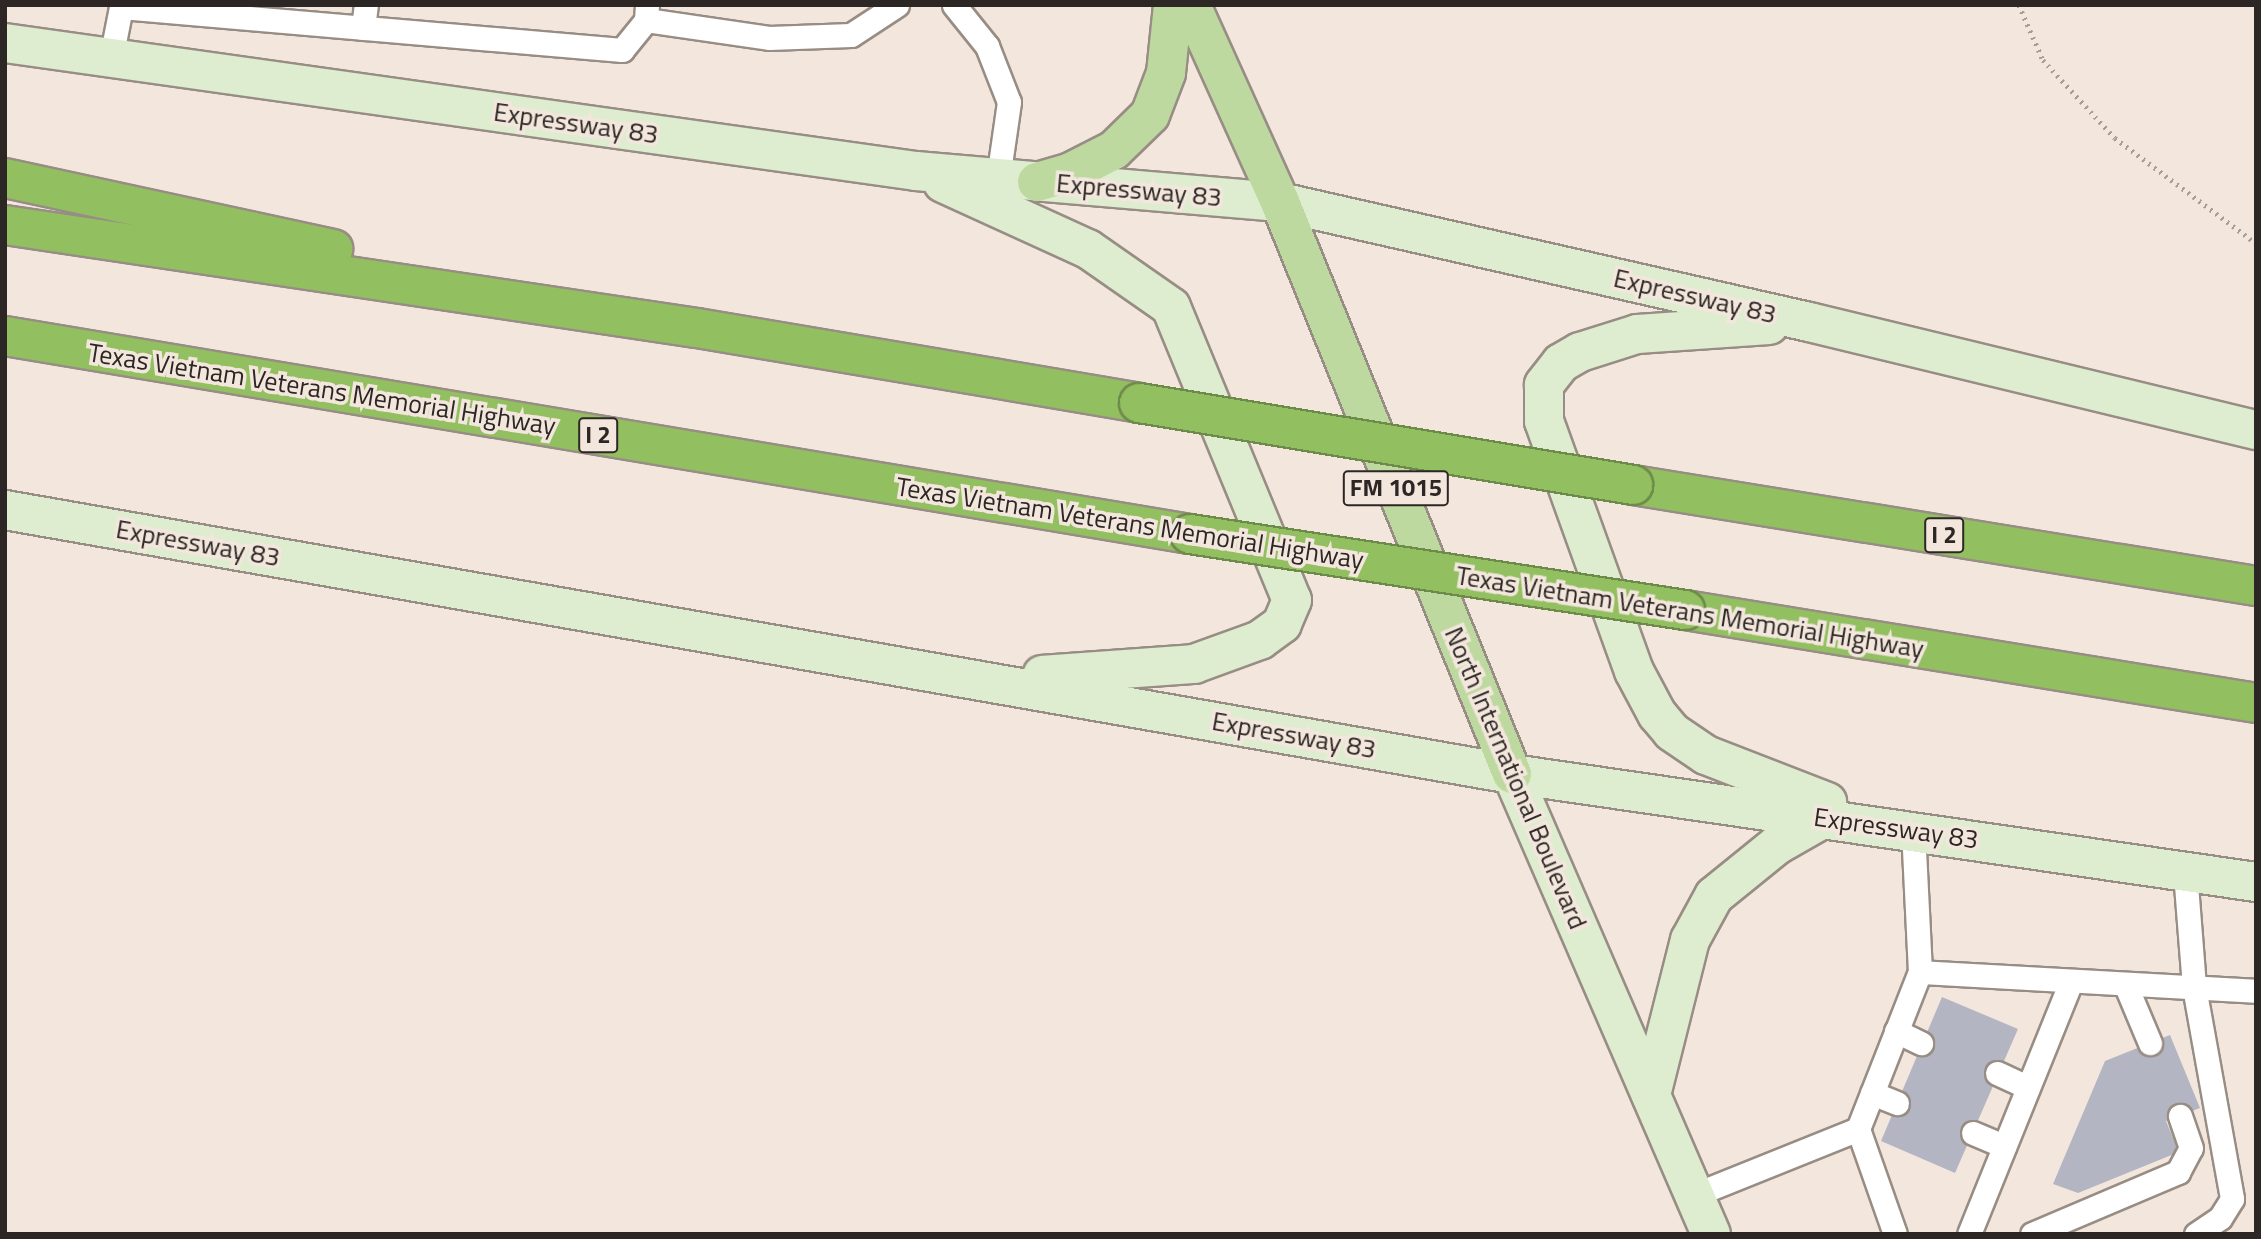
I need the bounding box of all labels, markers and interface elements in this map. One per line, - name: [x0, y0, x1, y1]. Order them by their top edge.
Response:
- street label: Expressway 83: [492, 96, 660, 150]
- street label: Expressway 83: [1055, 167, 1223, 213]
- street label: Expressway 83: [1611, 262, 1779, 330]
- street label: Texas Vietnam Veterans Memorial Highway: [86, 337, 558, 441]
- road number: I 2: [577, 414, 619, 456]
- road number: FM 1015: [1342, 467, 1450, 508]
- street label: Texas Vietnam Veterans Memorial Highway: [894, 471, 1366, 575]
- street label: Expressway 83: [114, 513, 282, 573]
- road number: I 2: [1923, 514, 1965, 556]
- street label: Texas Vietnam Veterans Memorial Highway: [1454, 560, 1926, 664]
- street label: North International Boulevard: [1438, 622, 1594, 934]
- street label: Expressway 83: [1210, 705, 1378, 765]
- street label: Expressway 83: [1812, 801, 1980, 855]

